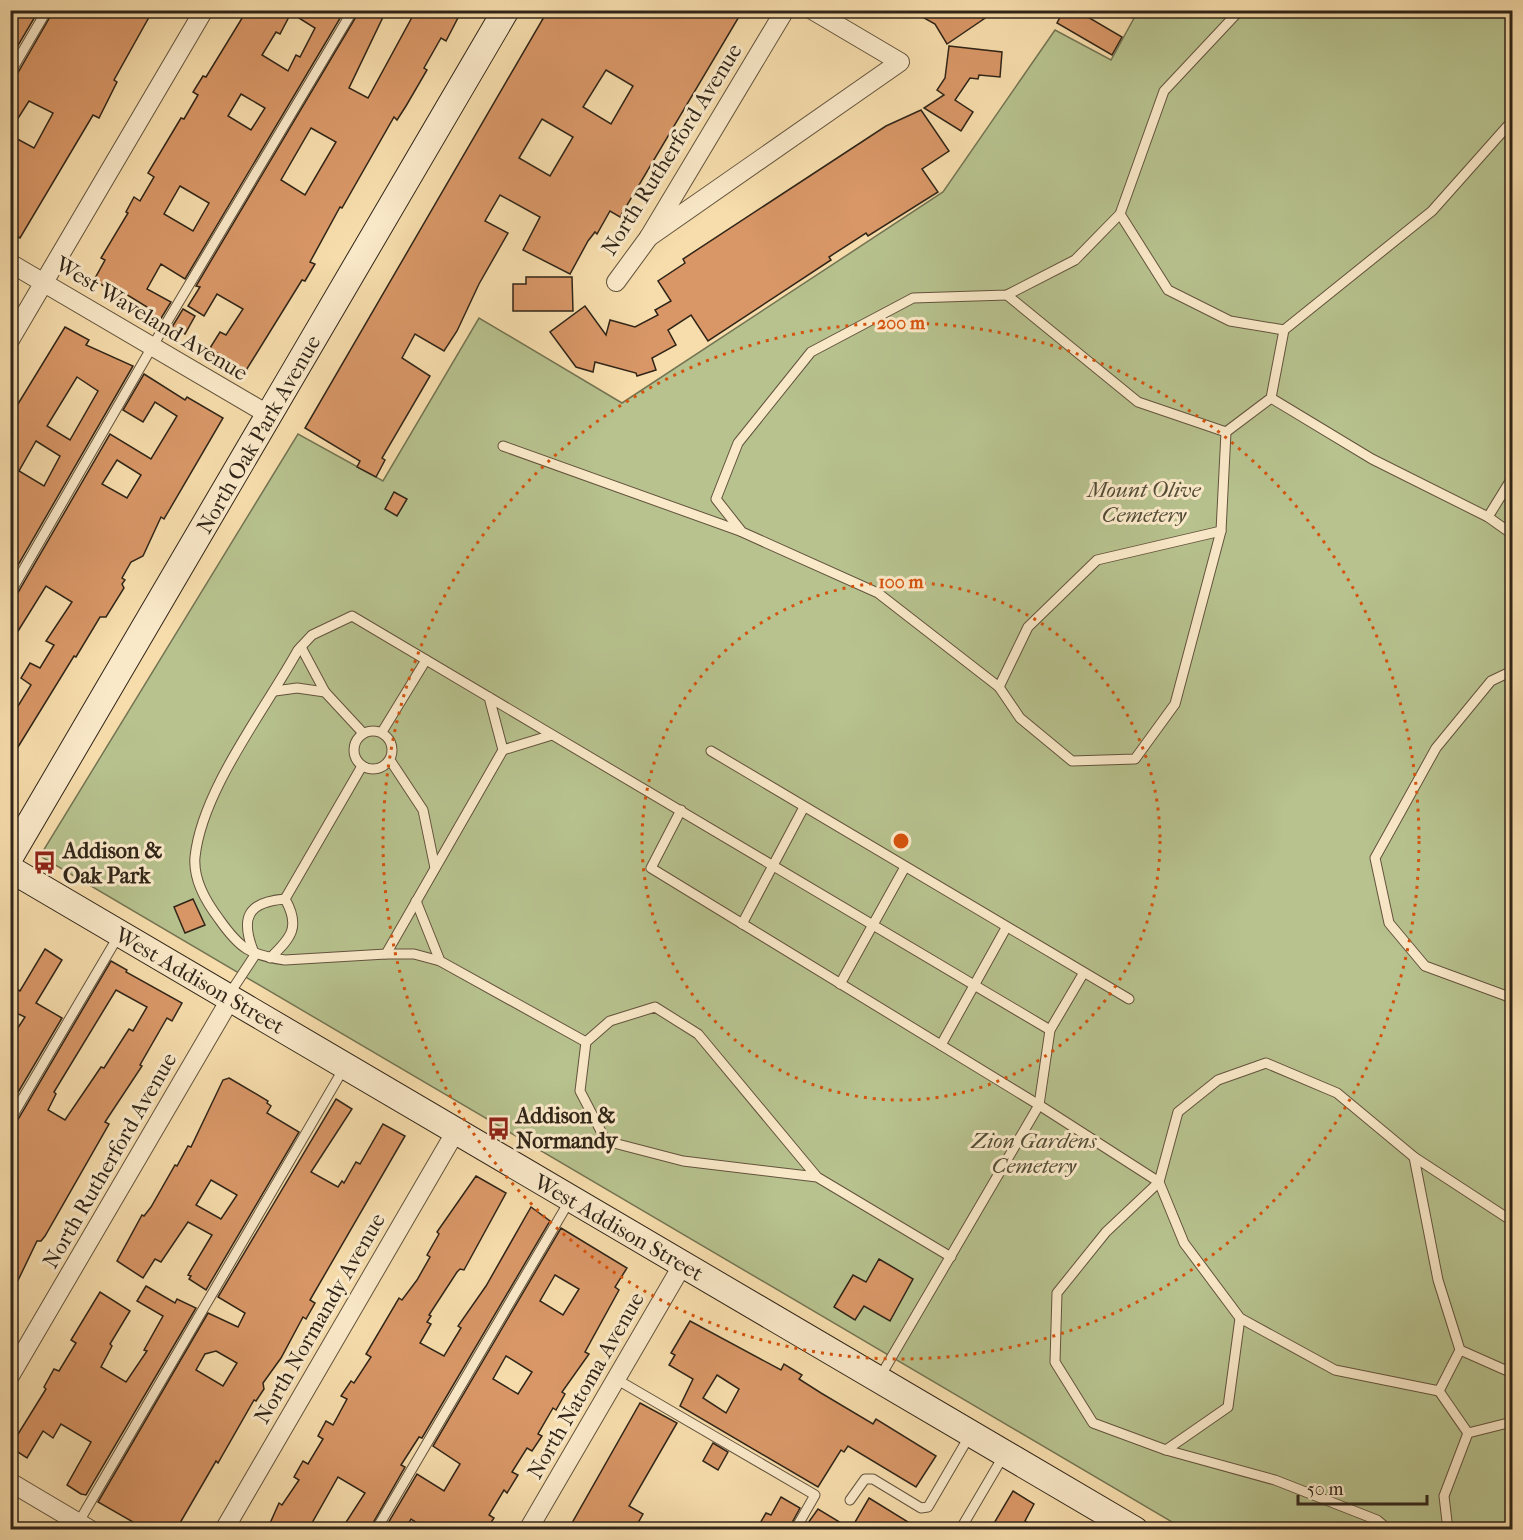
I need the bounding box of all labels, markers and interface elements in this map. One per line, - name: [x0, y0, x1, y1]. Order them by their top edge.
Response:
- street label: North Rutherford Avenue: [596, 39, 748, 260]
- street label: West Waveland Avenue: [50, 251, 252, 387]
- text: 200 m: [877, 313, 926, 334]
- street label: North Oak Park Avenue: [191, 331, 326, 538]
- park label: Mount Olive Cemetery: [1085, 477, 1202, 528]
- text: 100 m: [878, 572, 925, 593]
- centre of rings: [891, 831, 911, 851]
- place label: Addison & Oak Park: [61, 838, 162, 889]
- bus stop icon: Addison & Oak Park: [32, 850, 58, 876]
- street label: West Addison Street: [109, 921, 289, 1040]
- street label: North Rutherford Avenue: [37, 1048, 182, 1273]
- place label: Addison & Normandy: [514, 1103, 618, 1154]
- bus stop icon: Addison & Normandy: [485, 1115, 511, 1141]
- park label: Zion Gardens Cemetery: [970, 1128, 1098, 1179]
- street label: West Addison Street: [528, 1168, 708, 1287]
- street label: North Normandy Avenue: [249, 1209, 391, 1428]
- street label: North Natoma Avenue: [522, 1287, 650, 1483]
- scale bar: [1298, 1468, 1427, 1506]
- text: 50 m: [1307, 1479, 1344, 1500]

